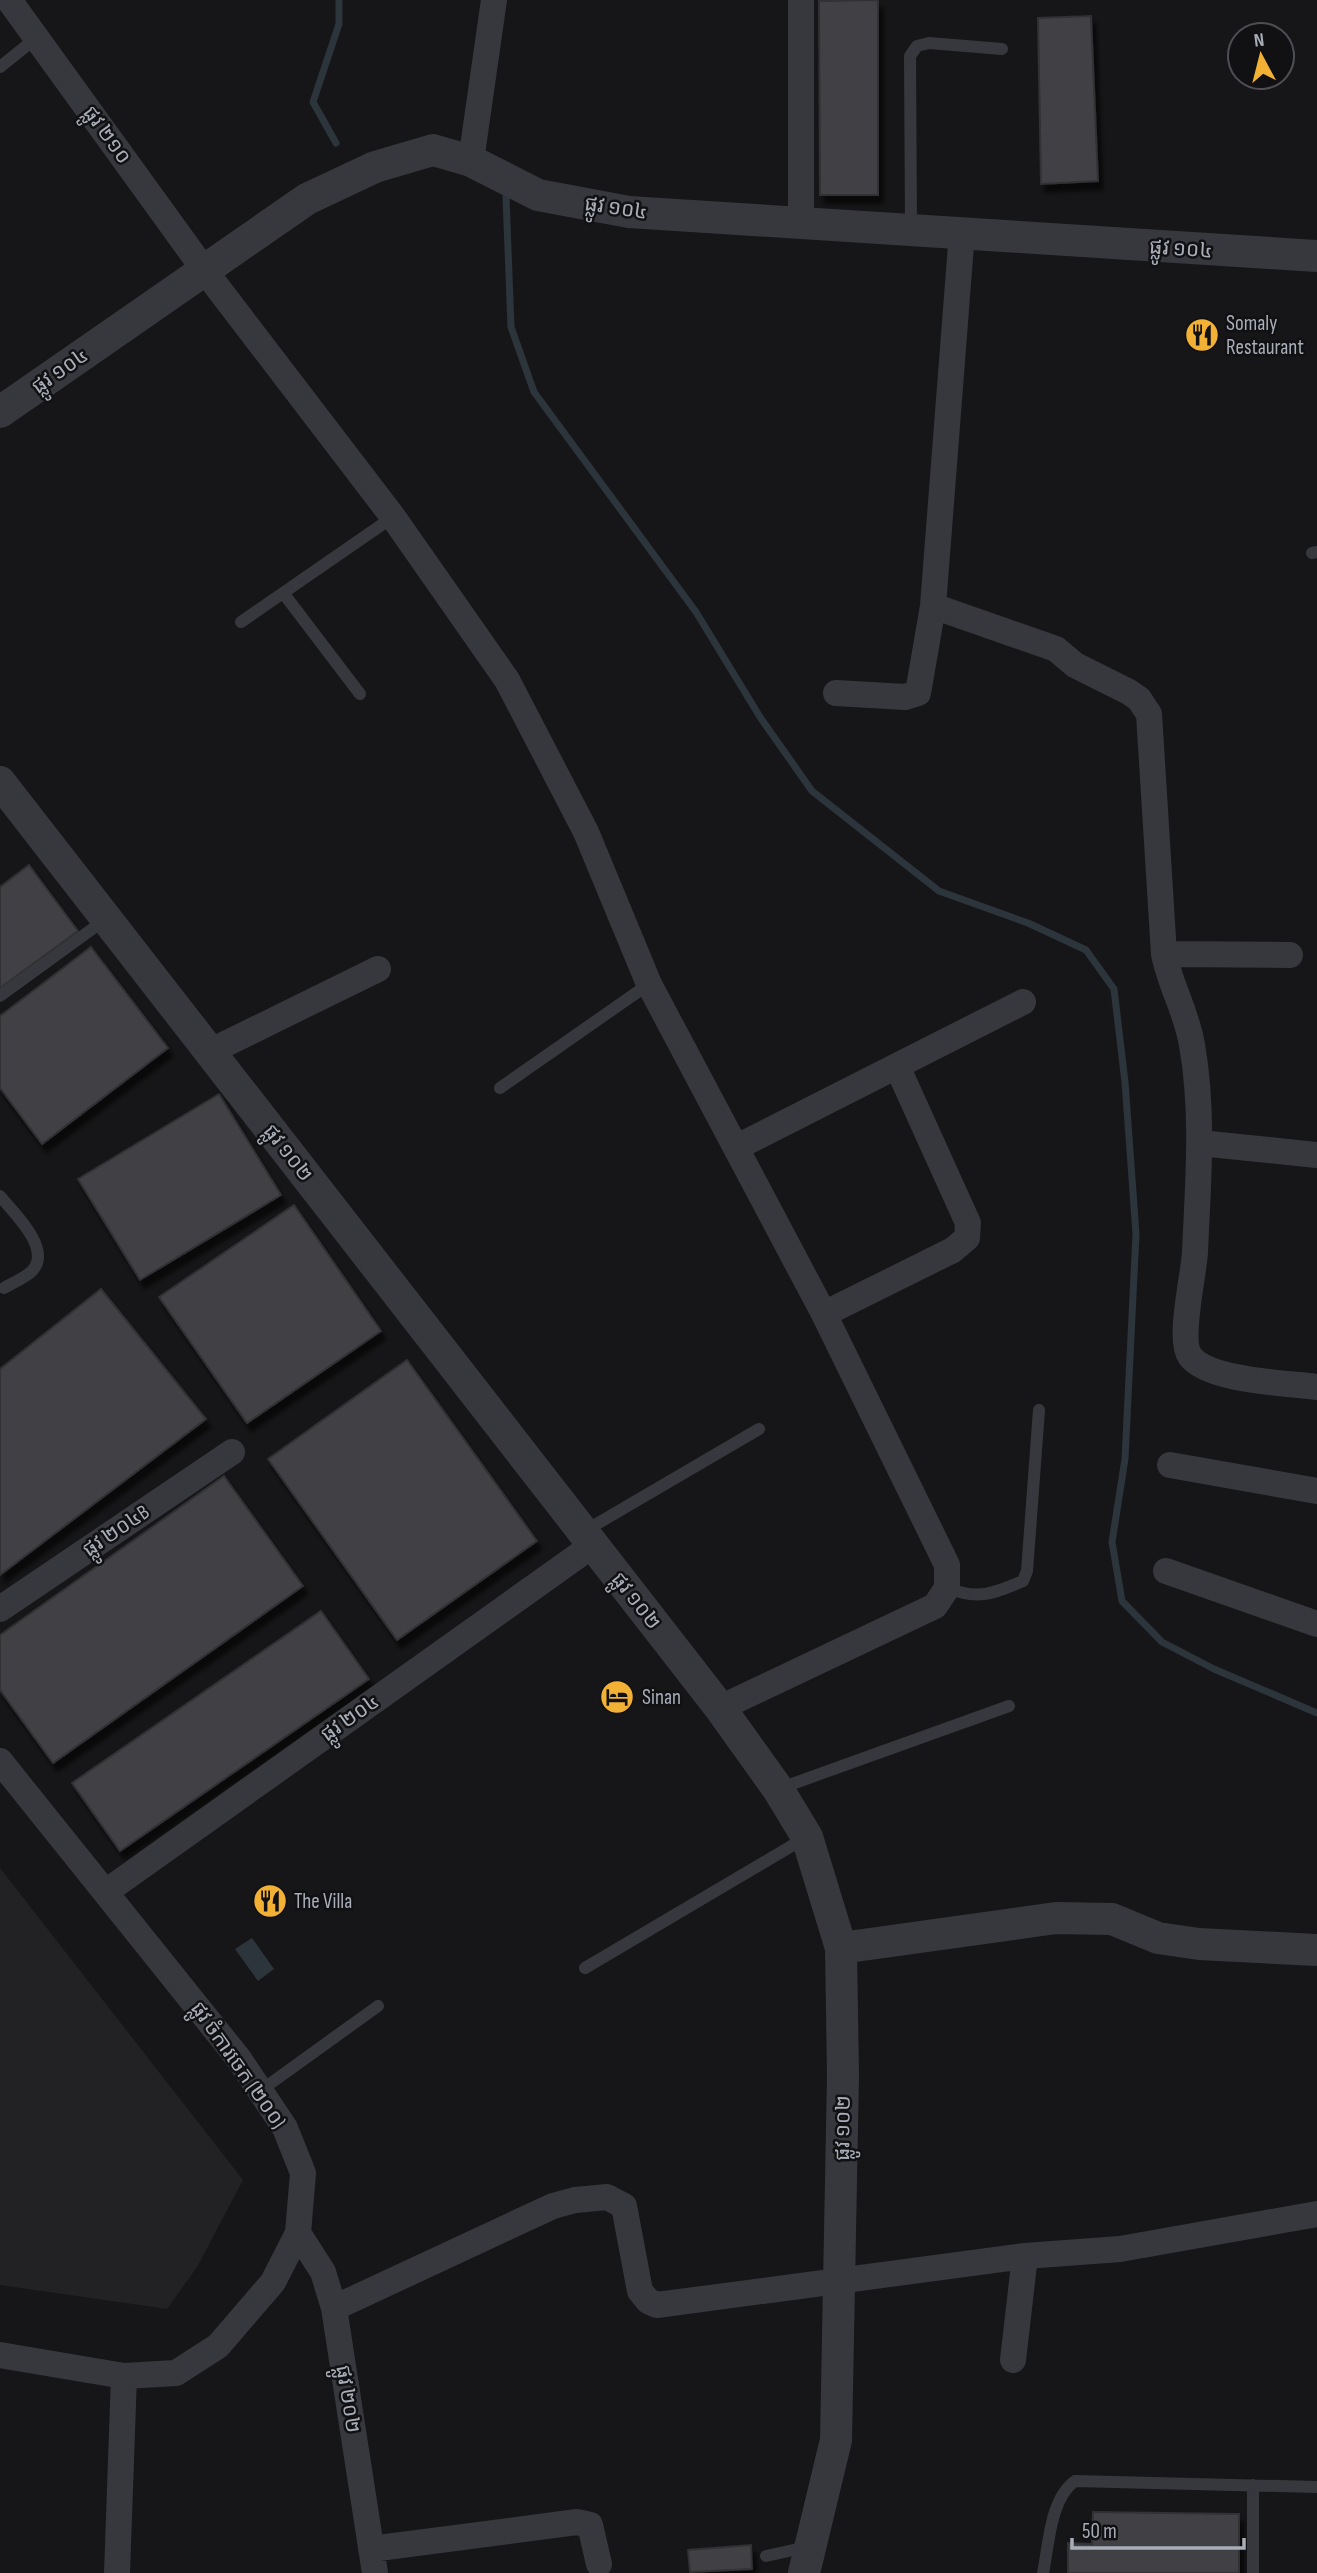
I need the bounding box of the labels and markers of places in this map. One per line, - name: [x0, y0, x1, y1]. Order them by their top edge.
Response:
- place label: Somaly Restaurant: [1226, 311, 1304, 360]
- restaurant icon: Somaly Restaurant: [1183, 316, 1221, 354]
- hotel icon: Sinan: [598, 1678, 636, 1716]
- place label: Sinan: [642, 1685, 681, 1710]
- restaurant icon: The Villa: [251, 1882, 289, 1920]
- place label: The Villa: [294, 1889, 352, 1914]

